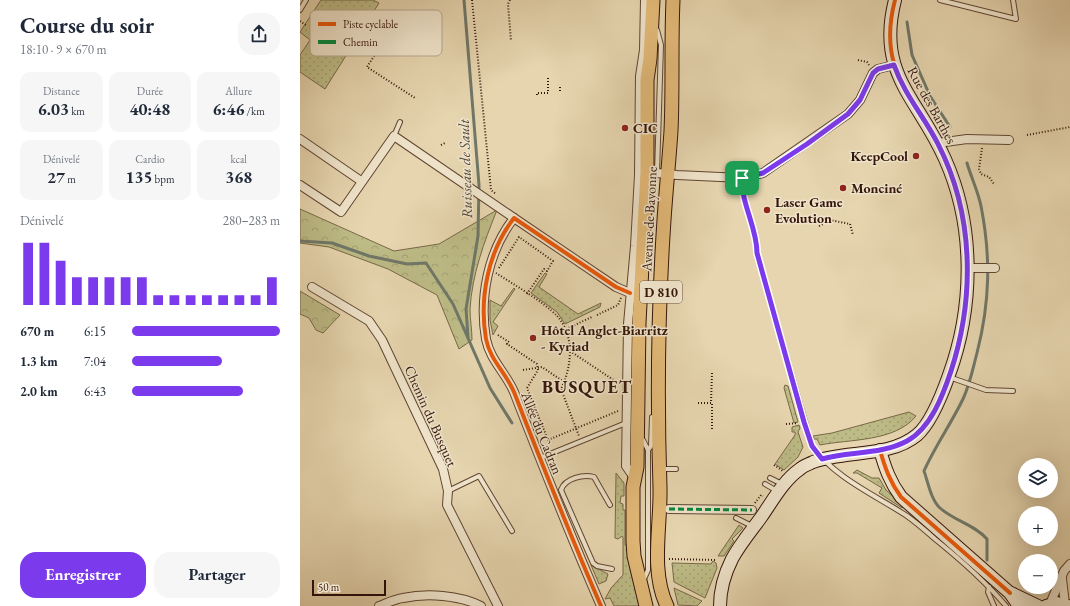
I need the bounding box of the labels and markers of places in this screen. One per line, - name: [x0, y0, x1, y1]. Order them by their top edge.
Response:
- place label: CIC: [633, 119, 658, 137]
- marker: CIC: [620, 123, 630, 133]
- place label: KeepCool: [850, 147, 908, 165]
- marker: KeepCool: [911, 151, 921, 161]
- pin: [725, 161, 759, 195]
- place label: Monciné: [851, 179, 902, 197]
- marker: Monciné: [838, 183, 848, 193]
- place label: Laser Game Evolution: [775, 193, 843, 227]
- marker: Laser Game Evolution: [762, 205, 772, 215]
- place label: Hôtel Anglet-Biarritz - Kyriad: [541, 321, 668, 355]
- marker: Hôtel Anglet-Biarritz - Kyriad: [528, 333, 538, 343]

